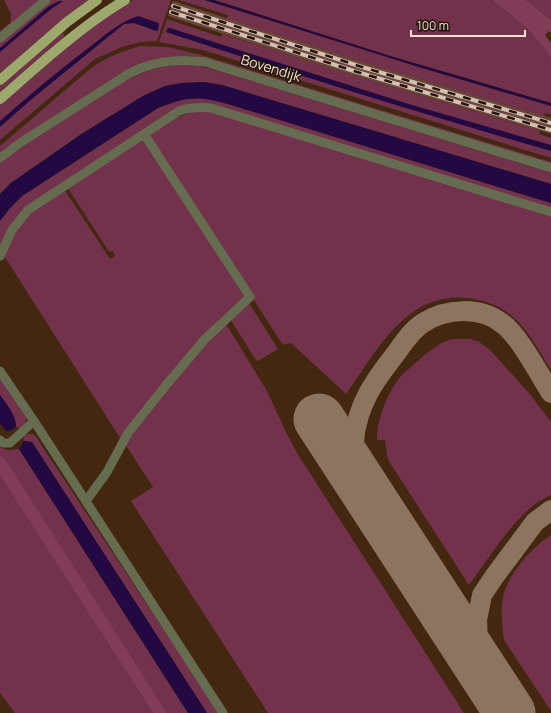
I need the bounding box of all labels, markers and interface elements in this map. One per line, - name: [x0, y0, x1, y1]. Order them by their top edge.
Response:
- scale bar: [411, 12, 525, 38]
- text: 100 m: [417, 17, 449, 34]
- street label: Bovendijk: [239, 49, 304, 86]

